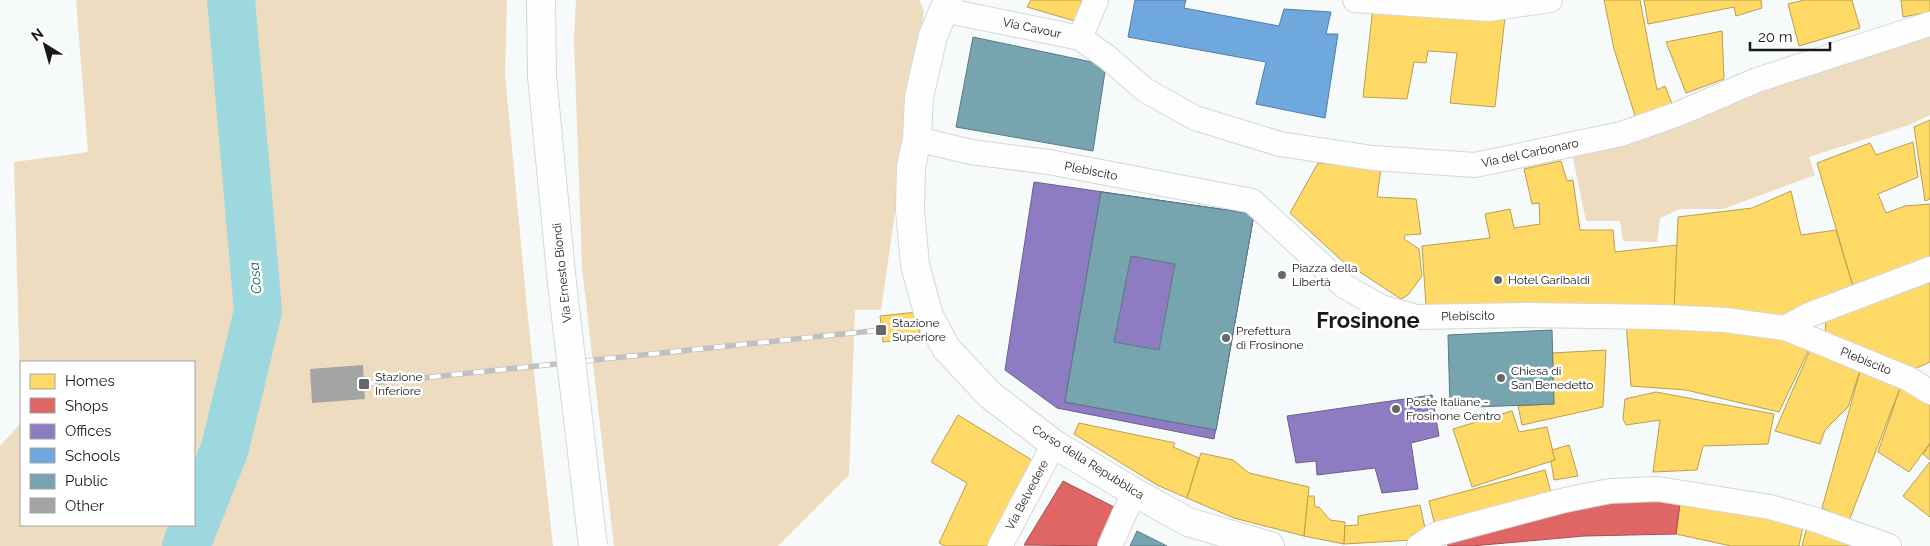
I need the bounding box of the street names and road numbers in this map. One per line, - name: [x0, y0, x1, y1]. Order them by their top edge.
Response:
- street label: Via Cavour: [1001, 15, 1063, 41]
- street label: Via del Carbonaro: [1480, 136, 1580, 170]
- street label: Plebiscito: [1063, 159, 1119, 183]
- street label: Via Ernesto Biondi: [550, 222, 574, 324]
- street label: Plebiscito: [1441, 309, 1495, 323]
- street label: Plebiscito: [1838, 344, 1894, 378]
- street label: Corso della Repubblica: [1029, 422, 1147, 502]
- street label: Via Belvedere: [1003, 458, 1051, 532]

